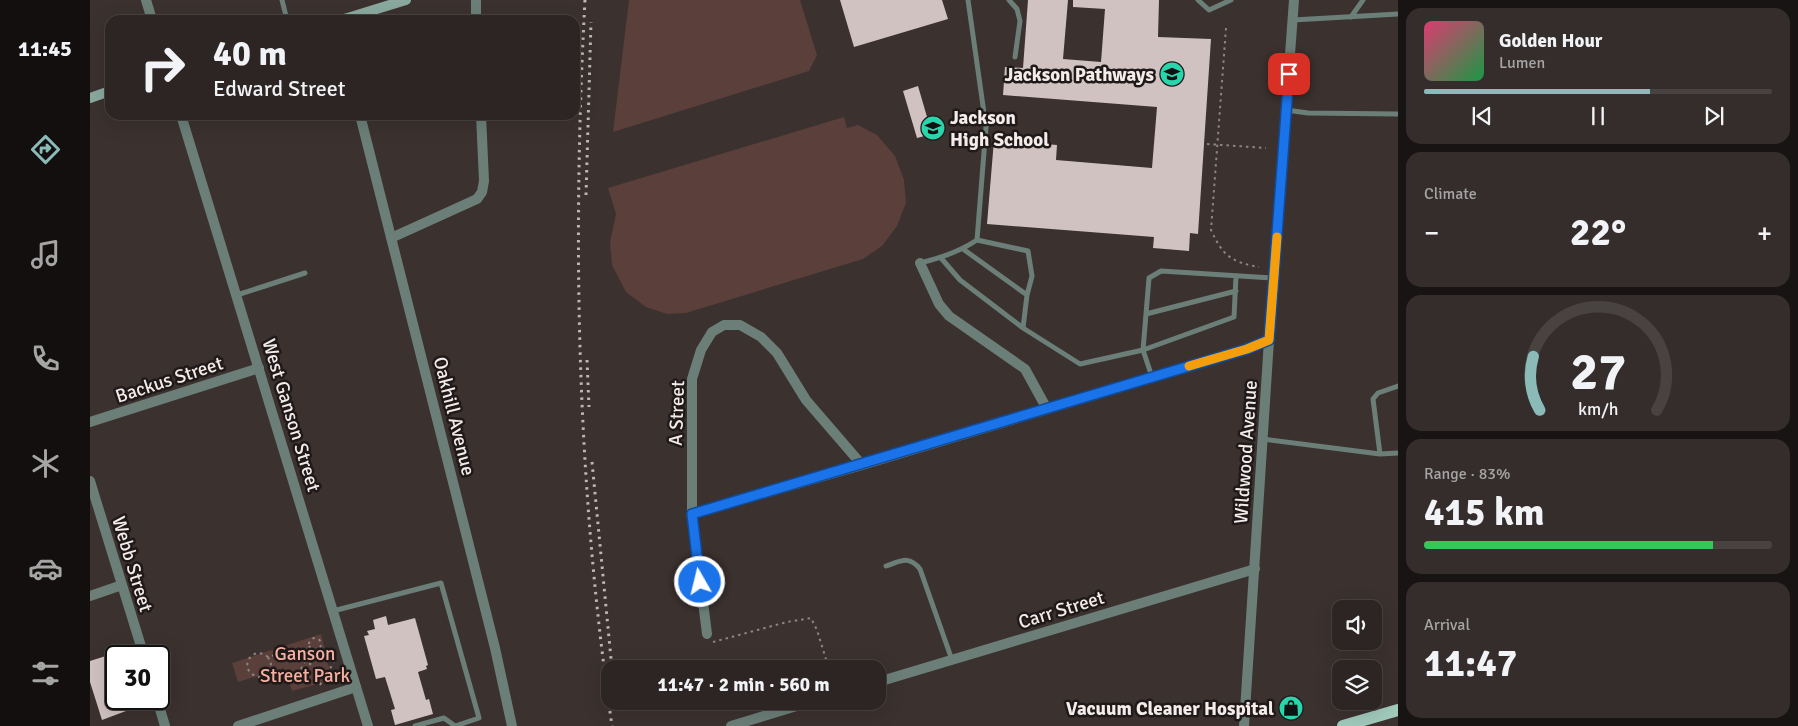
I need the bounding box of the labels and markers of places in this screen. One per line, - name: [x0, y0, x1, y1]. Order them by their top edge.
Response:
- pin: [1268, 53, 1310, 95]
- school or university icon: Jackson Pathways: [1159, 61, 1185, 87]
- place label: Jackson Pathways: [1005, 63, 1154, 87]
- place label: Jackson High School: [950, 106, 1049, 152]
- school or university icon: Jackson High School: [920, 115, 946, 141]
- shop icon: Vacuum Cleaner Hospital: [1278, 695, 1304, 721]
- place label: Vacuum Cleaner Hospital: [1066, 697, 1274, 721]

